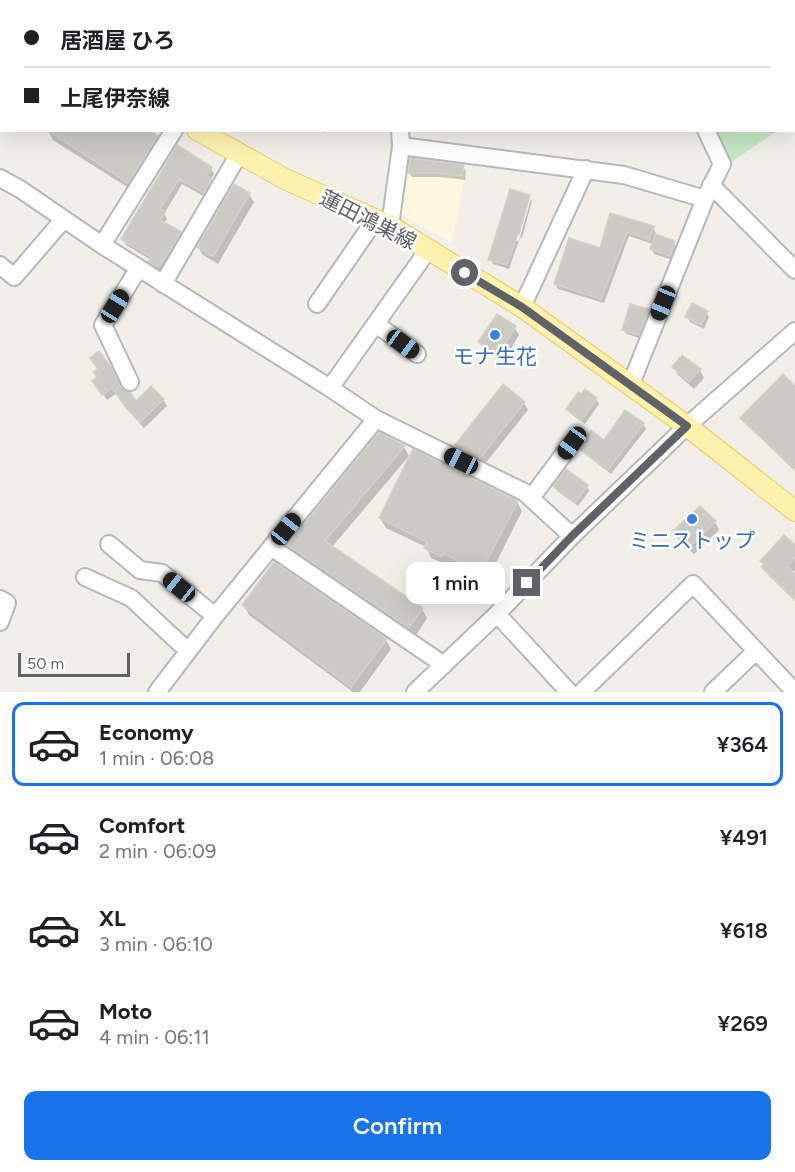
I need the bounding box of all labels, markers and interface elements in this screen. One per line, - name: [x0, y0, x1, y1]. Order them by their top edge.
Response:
- text: 居酒屋 ひろ: [60, 27, 175, 54]
- text: 上尾伊奈線: [60, 85, 170, 112]
- street label: 蓮田鴻巣線: [316, 185, 421, 255]
- route start: [451, 259, 478, 286]
- car: [648, 283, 678, 323]
- car: [98, 286, 132, 326]
- car: [383, 326, 423, 362]
- marker: モナ生花: [488, 328, 502, 342]
- place label: モナ生花: [453, 344, 537, 369]
- car: [554, 423, 590, 463]
- car: [441, 445, 481, 477]
- car: [268, 509, 304, 549]
- marker: ミニストップ: [685, 512, 699, 526]
- place label: ミニストップ: [629, 528, 755, 553]
- callout: 1 min: [407, 562, 506, 604]
- car: [159, 569, 199, 605]
- route end: [513, 569, 540, 596]
- text: 1 min: [432, 571, 479, 595]
- scale bar: [18, 650, 130, 678]
- text: 50 m: [27, 654, 64, 673]
- icon: car: [27, 717, 81, 771]
- text: Economy: [99, 719, 194, 746]
- text: ¥364: [717, 731, 768, 758]
- text: 1 min · 06:08: [99, 746, 214, 770]
- icon: car: [27, 810, 81, 864]
- text: Comfort: [99, 812, 185, 839]
- text: ¥491: [720, 824, 768, 851]
- text: 2 min · 06:09: [99, 839, 216, 863]
- icon: car: [27, 903, 81, 957]
- text: XL: [99, 905, 126, 932]
- text: ¥618: [720, 917, 768, 944]
- text: 3 min · 06:10: [99, 932, 213, 956]
- icon: car: [27, 996, 81, 1050]
- text: Moto: [99, 998, 152, 1025]
- text: ¥269: [718, 1010, 768, 1037]
- text: 4 min · 06:11: [99, 1025, 210, 1049]
- button: Confirm: [24, 1091, 771, 1160]

